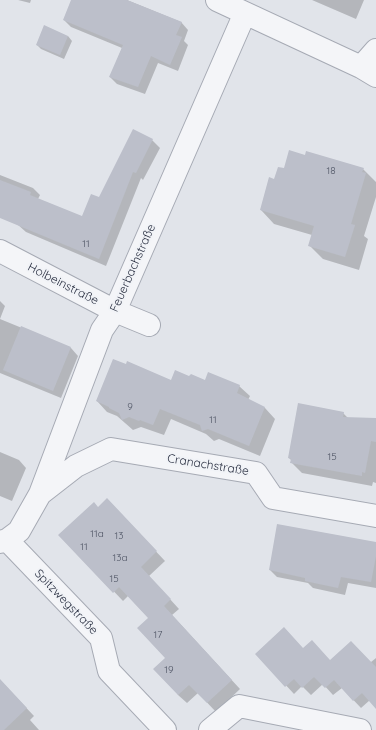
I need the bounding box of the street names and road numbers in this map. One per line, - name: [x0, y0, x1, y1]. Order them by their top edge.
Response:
- street label: Feuerbachstraße: [107, 222, 159, 314]
- street label: Holbeinstraße: [25, 260, 101, 308]
- street label: Cranachstraße: [166, 451, 250, 479]
- street label: Spitzwegstraße: [31, 566, 101, 638]

